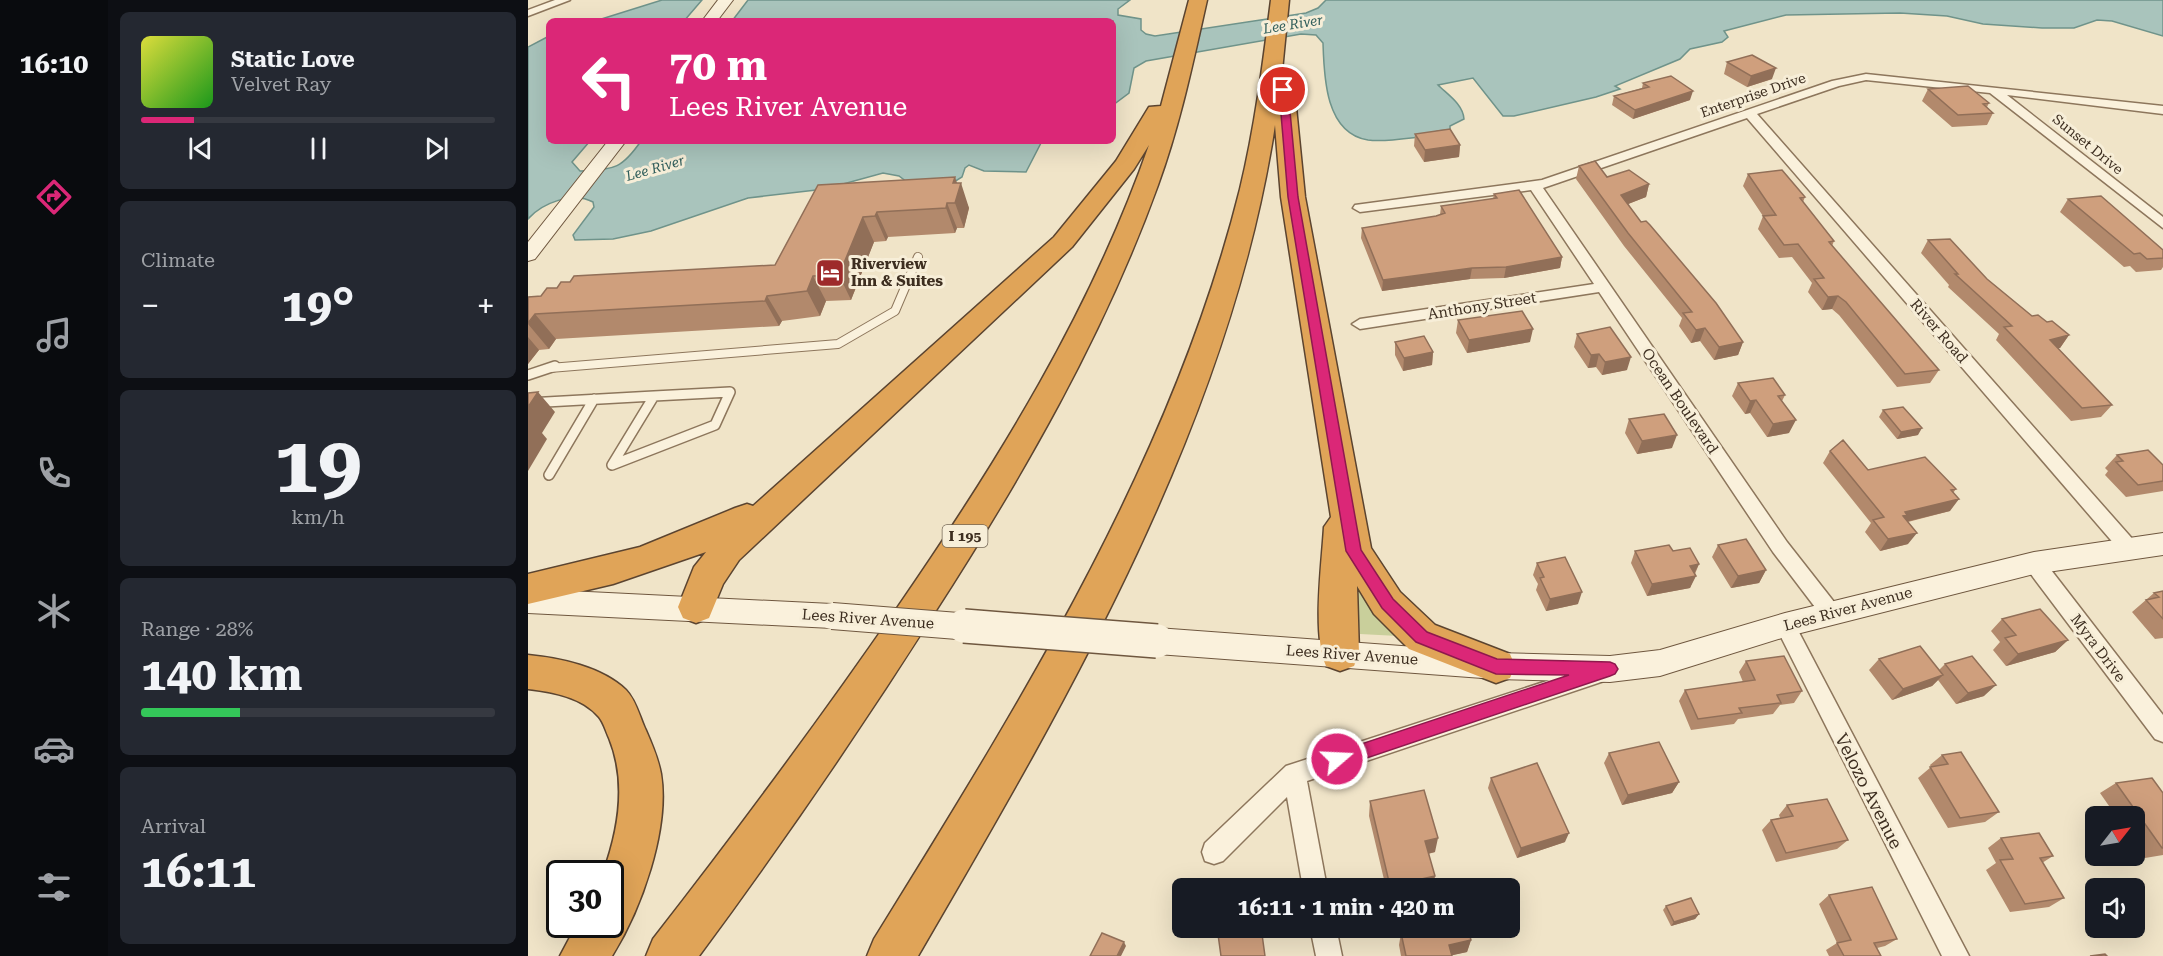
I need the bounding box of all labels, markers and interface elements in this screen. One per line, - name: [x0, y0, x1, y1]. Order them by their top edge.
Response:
- water label: Lee River: [1261, 11, 1324, 37]
- text: 70 m: [669, 41, 767, 90]
- icon: left: [570, 42, 648, 120]
- text: Static Love: [231, 47, 355, 72]
- text: 16:10: [20, 48, 88, 80]
- pin: [1257, 64, 1308, 115]
- street label: Enterprise Drive: [1698, 69, 1808, 121]
- text: Velvet Ray: [231, 72, 331, 96]
- icon: arrive: [1266, 73, 1299, 106]
- text: Lees River Avenue: [669, 91, 907, 123]
- street label: Sunset Drive: [2050, 111, 2127, 177]
- icon: previous: [184, 132, 217, 165]
- icon: pause: [302, 132, 335, 165]
- icon: next: [420, 132, 453, 165]
- water label: Lee River: [623, 152, 686, 184]
- icon: directions: [33, 176, 75, 218]
- text: Climate: [141, 248, 215, 272]
- place label: Riverview Inn & Suites: [851, 255, 943, 290]
- hotel icon: Riverview Inn & Suites: [814, 257, 846, 289]
- text: 19°: [282, 279, 354, 332]
- text: −: [141, 286, 159, 325]
- text: +: [477, 286, 495, 325]
- street label: Anthony Street: [1426, 288, 1538, 323]
- street label: River Road: [1906, 295, 1972, 367]
- icon: music: [33, 314, 75, 356]
- street label: Ocean Boulevard: [1638, 345, 1722, 458]
- text: 19: [274, 420, 362, 511]
- icon: phone: [33, 452, 75, 494]
- text: km/h: [291, 505, 345, 529]
- road number: I 195: [942, 525, 988, 547]
- street label: Lees River Avenue: [1782, 583, 1914, 635]
- icon: climate: [33, 590, 75, 632]
- street label: Lees River Avenue: [801, 605, 935, 633]
- street label: Myra Drive: [2067, 611, 2129, 685]
- text: Range · 28%: [141, 617, 253, 641]
- street label: Lees River Avenue: [1285, 641, 1419, 669]
- text: 140 km: [141, 648, 302, 701]
- position arrow: [1305, 727, 1369, 791]
- icon: car: [33, 728, 75, 770]
- street label: Velozo Avenue: [1831, 730, 1907, 852]
- north arrow: [2085, 806, 2145, 866]
- map controls: [2085, 806, 2145, 938]
- text: Arrival: [141, 814, 206, 838]
- text: 16:11: [141, 845, 256, 898]
- speed limit sign: 30: [546, 860, 624, 938]
- icon: filters: [33, 866, 75, 908]
- button: sound: [2085, 878, 2145, 938]
- text: 16:11 · 1 min · 420 m: [1237, 895, 1455, 920]

